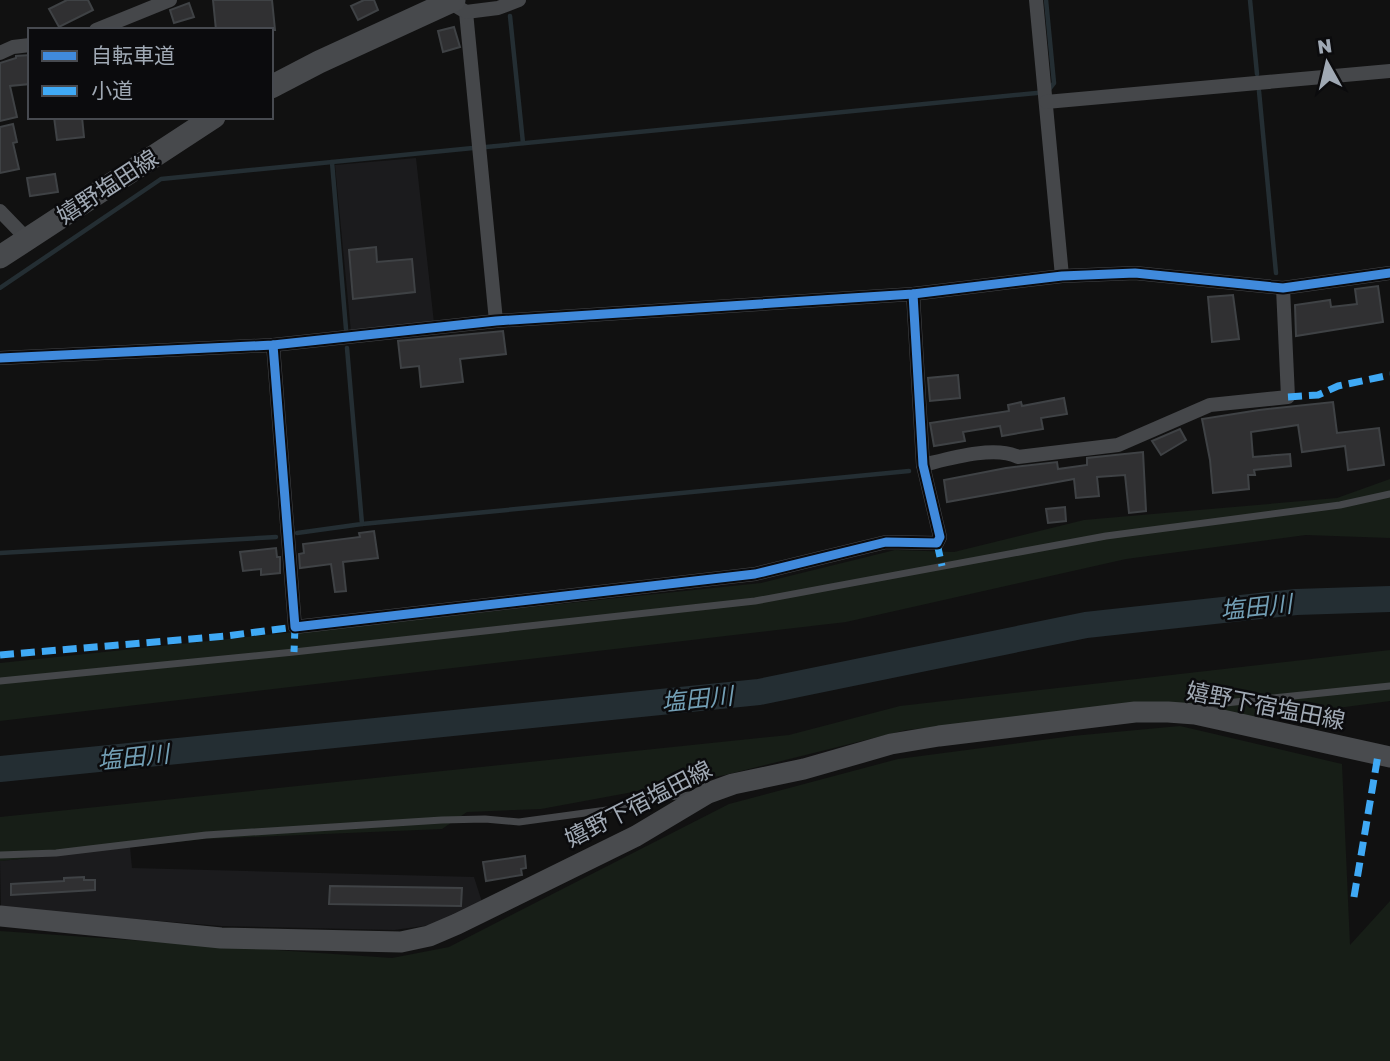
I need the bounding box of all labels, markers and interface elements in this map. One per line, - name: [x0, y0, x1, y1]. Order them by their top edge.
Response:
- legend: [28, 28, 273, 119]
- north arrow: [1292, 28, 1362, 98]
- text: N: [1316, 33, 1333, 58]
- text: 自転車道: [91, 42, 175, 68]
- text: 小道: [91, 77, 133, 103]
- street label: 嬉野塩田線: [51, 143, 163, 229]
- water label: 塩田川: [1219, 588, 1296, 624]
- street label: 嬉野下宿塩田線: [1184, 676, 1348, 734]
- water label: 塩田川: [660, 680, 737, 716]
- water label: 塩田川: [96, 738, 173, 774]
- street label: 嬉野下宿塩田線: [560, 754, 716, 852]

